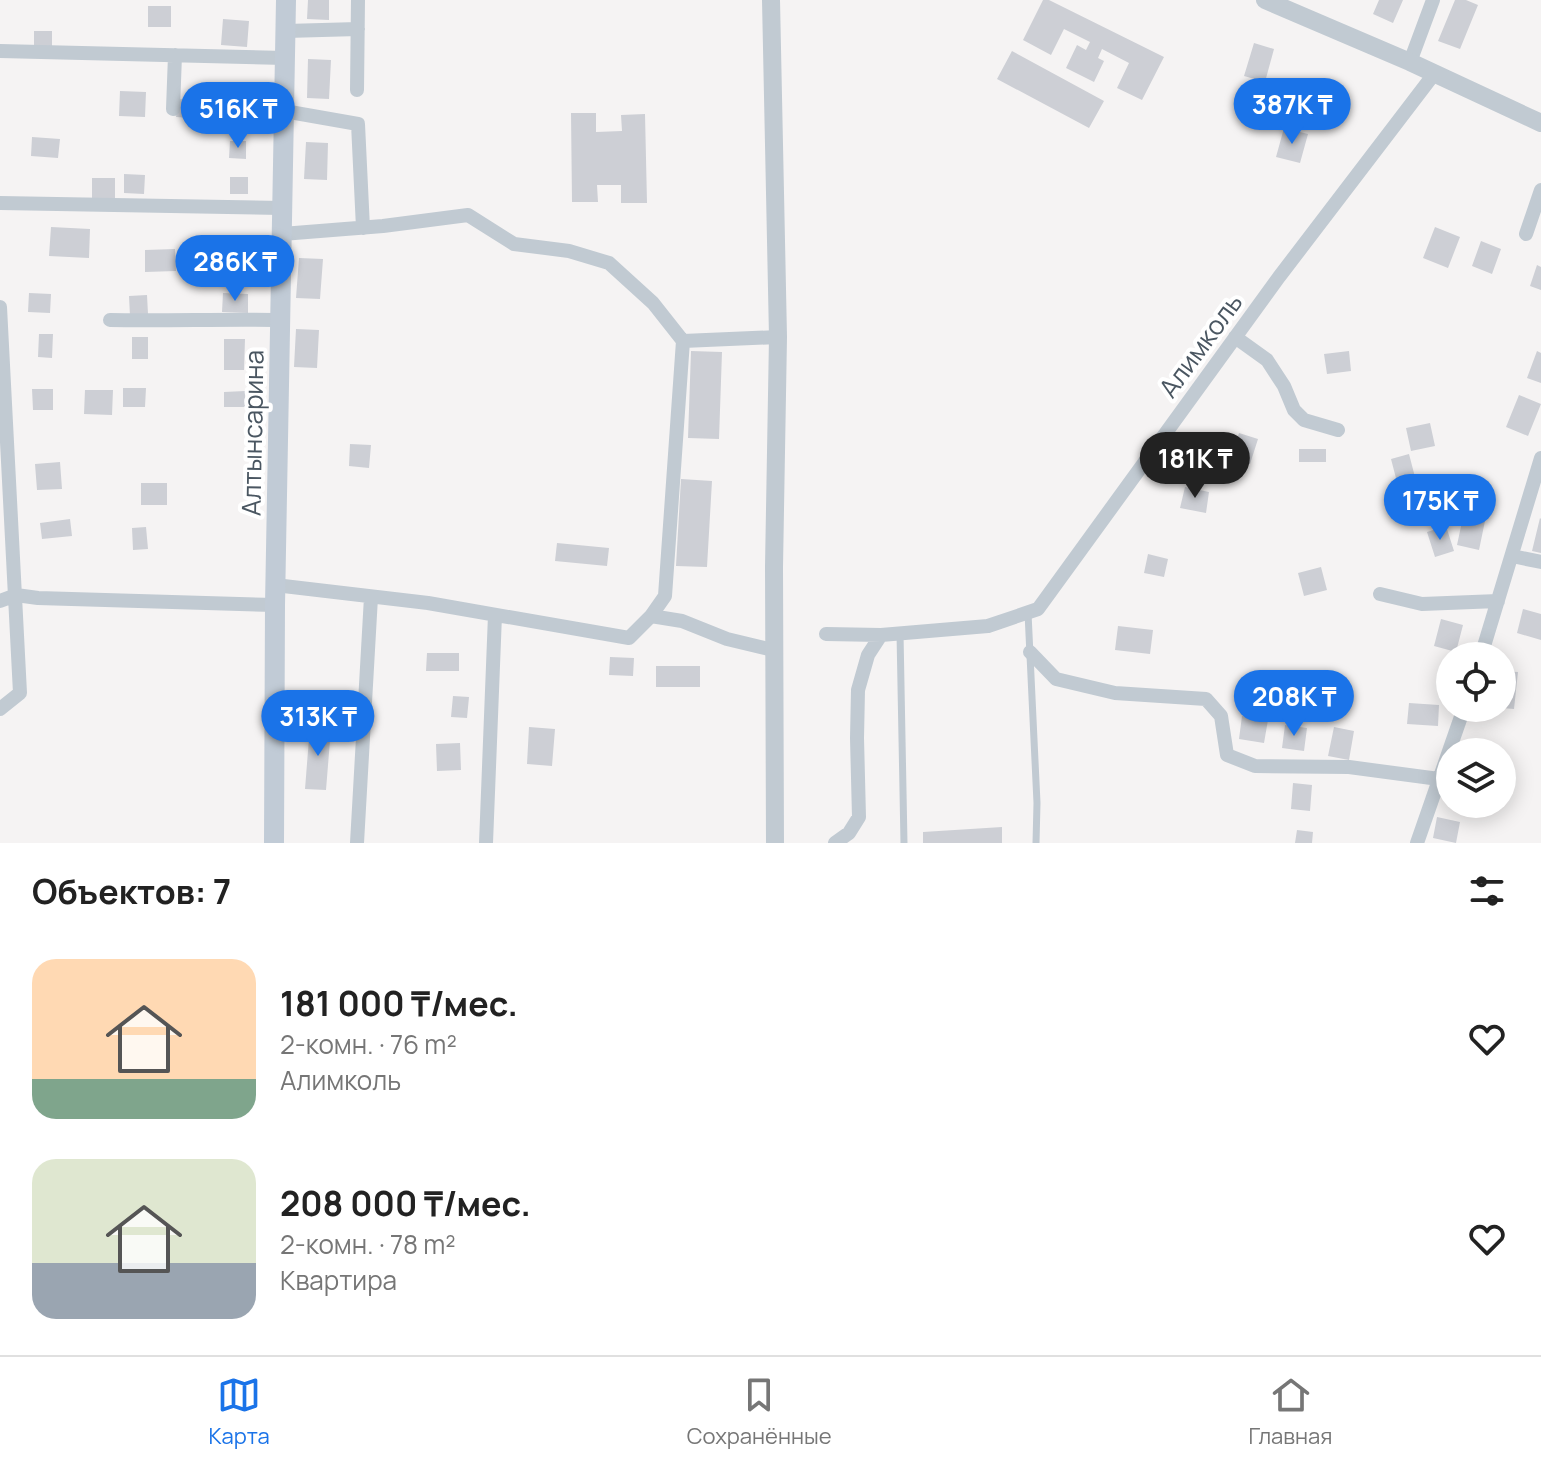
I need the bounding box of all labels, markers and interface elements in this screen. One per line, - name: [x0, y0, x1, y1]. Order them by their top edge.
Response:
- pin: 387K ₸: [1227, 78, 1357, 146]
- pin: 516K ₸: [173, 82, 303, 150]
- text: 387K ₸: [1252, 86, 1332, 122]
- text: 516K ₸: [199, 90, 277, 126]
- pin: 286K ₸: [170, 235, 300, 303]
- text: 286K ₸: [193, 243, 277, 279]
- street label: Алимколь: [1150, 285, 1250, 405]
- street label: Алтынсарина: [233, 350, 271, 516]
- pin: 181K ₸: [1130, 432, 1260, 500]
- text: 181K ₸: [1158, 440, 1232, 476]
- pin: 175K ₸: [1375, 474, 1505, 542]
- text: 175K ₸: [1402, 482, 1478, 518]
- map controls: [1436, 642, 1516, 818]
- button: locate: [1436, 642, 1516, 722]
- pin: 208K ₸: [1229, 670, 1359, 738]
- text: 208K ₸: [1252, 678, 1336, 714]
- pin: 313K ₸: [253, 690, 383, 758]
- text: 313K ₸: [279, 698, 357, 734]
- button: layers: [1436, 738, 1516, 818]
- text: Объектов: 7: [32, 868, 231, 914]
- icon: filters: [1465, 869, 1509, 913]
- text: 181 000 ₸/мес.: [280, 980, 518, 1026]
- icon: home: [96, 991, 192, 1087]
- icon: heart: [1465, 1017, 1509, 1061]
- text: 2-комн. · 76 m²: [280, 1026, 457, 1062]
- text: Алимколь: [280, 1062, 401, 1098]
- text: 208 000 ₸/мес.: [280, 1180, 531, 1226]
- icon: home: [96, 1191, 192, 1287]
- icon: heart: [1465, 1217, 1509, 1261]
- text: 2-комн. · 78 m²: [280, 1226, 456, 1262]
- text: Квартира: [280, 1262, 397, 1298]
- tab: Карта: [208, 1373, 270, 1451]
- tab: Сохранённые: [687, 1373, 832, 1451]
- tab: Главная: [1249, 1373, 1332, 1451]

